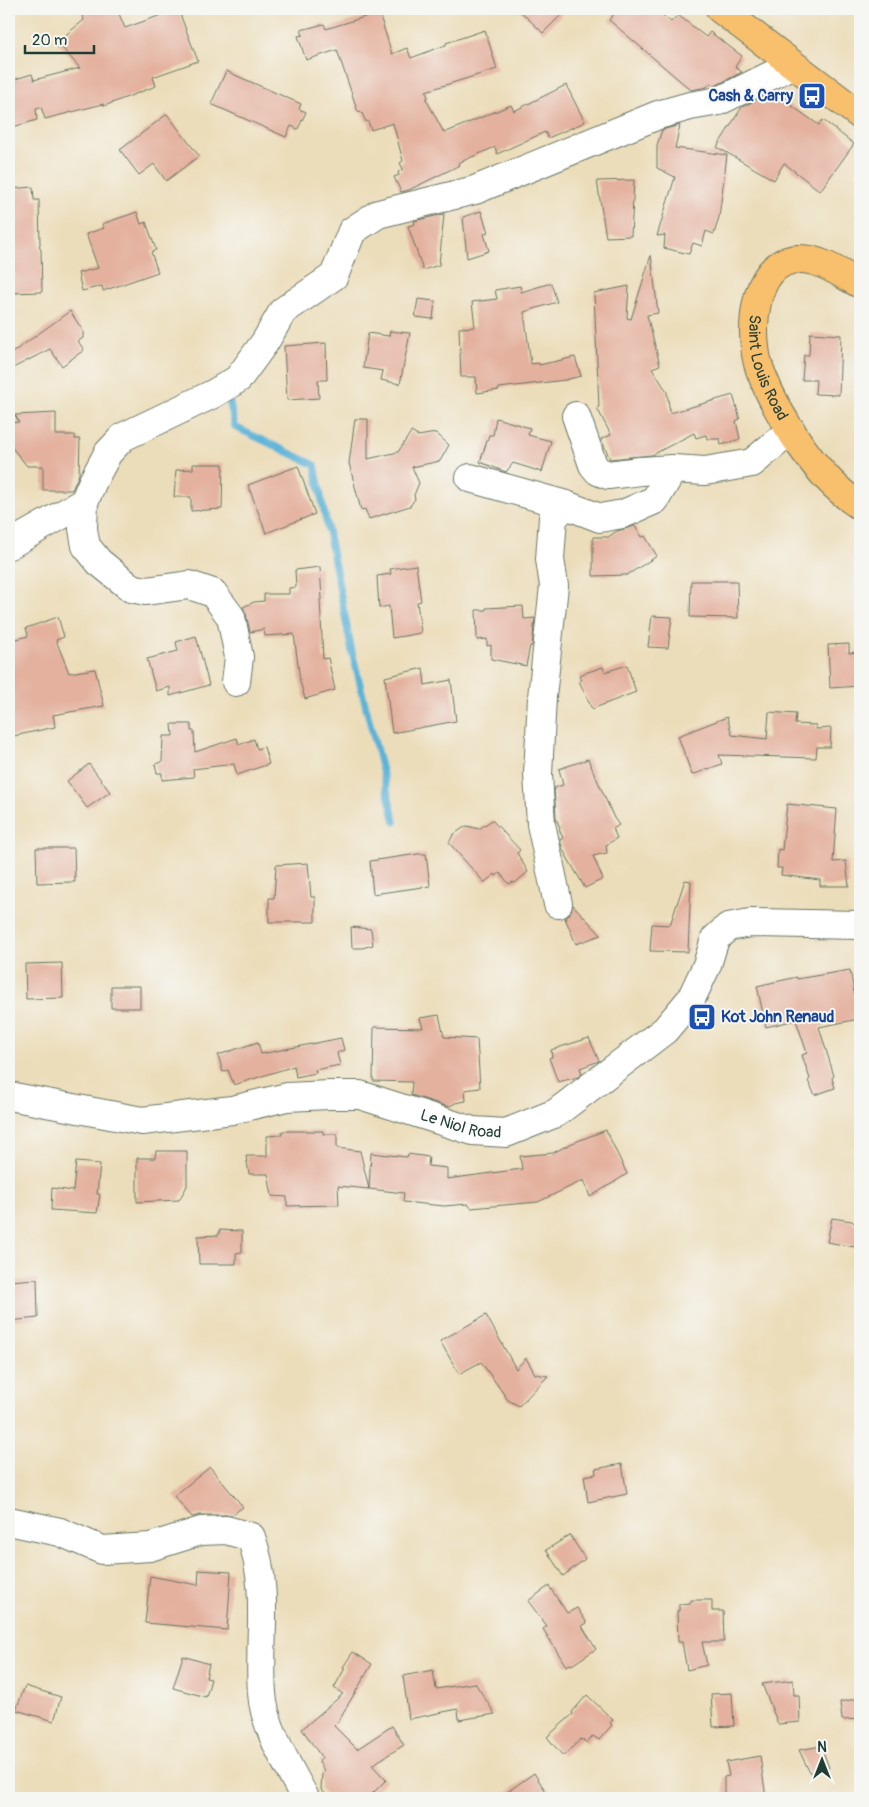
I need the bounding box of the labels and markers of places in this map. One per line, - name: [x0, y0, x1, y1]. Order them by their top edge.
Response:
- bus stop icon: Cash & Carry: [797, 81, 827, 111]
- place label: Cash & Carry: [709, 86, 793, 106]
- bus stop icon: Kot John Renaud: [687, 1002, 717, 1032]
- place label: Kot John Renaud: [721, 1007, 835, 1027]

